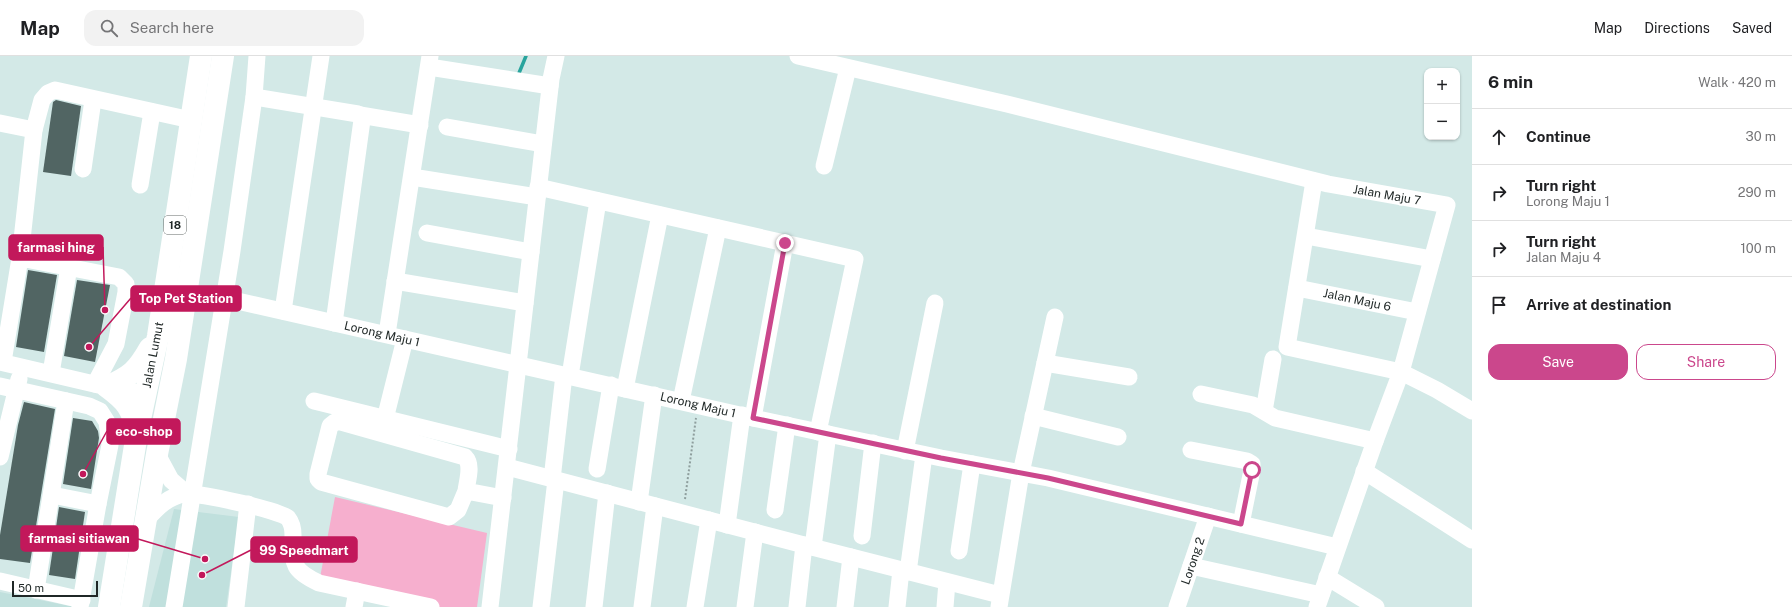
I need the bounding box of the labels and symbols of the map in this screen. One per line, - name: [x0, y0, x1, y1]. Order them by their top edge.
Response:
- street label: Jalan Maju 7: [1352, 182, 1422, 208]
- road number: 18: [164, 216, 186, 234]
- route end: [776, 234, 794, 252]
- callout: farmasi hing: [9, 235, 103, 260]
- text: farmasi hing: [17, 240, 95, 255]
- callout: Top Pet Station: [131, 286, 241, 311]
- street label: Jalan Maju 6: [1322, 286, 1392, 314]
- text: Top Pet Station: [139, 291, 233, 306]
- street label: Lorong Maju 1: [343, 318, 421, 350]
- street label: Jalan Lumut: [140, 320, 166, 389]
- street label: Lorong Maju 1: [659, 389, 737, 421]
- callout: eco-shop: [107, 419, 180, 444]
- text: eco-shop: [115, 424, 173, 439]
- route start: [1243, 461, 1261, 479]
- callout: farmasi sitiawan: [21, 526, 138, 551]
- text: farmasi sitiawan: [28, 531, 130, 546]
- street label: Lorong 2: [1178, 535, 1208, 587]
- callout: 99 Speedmart: [251, 537, 357, 562]
- text: 99 Speedmart: [259, 543, 349, 558]
- scale bar: [12, 579, 98, 598]

